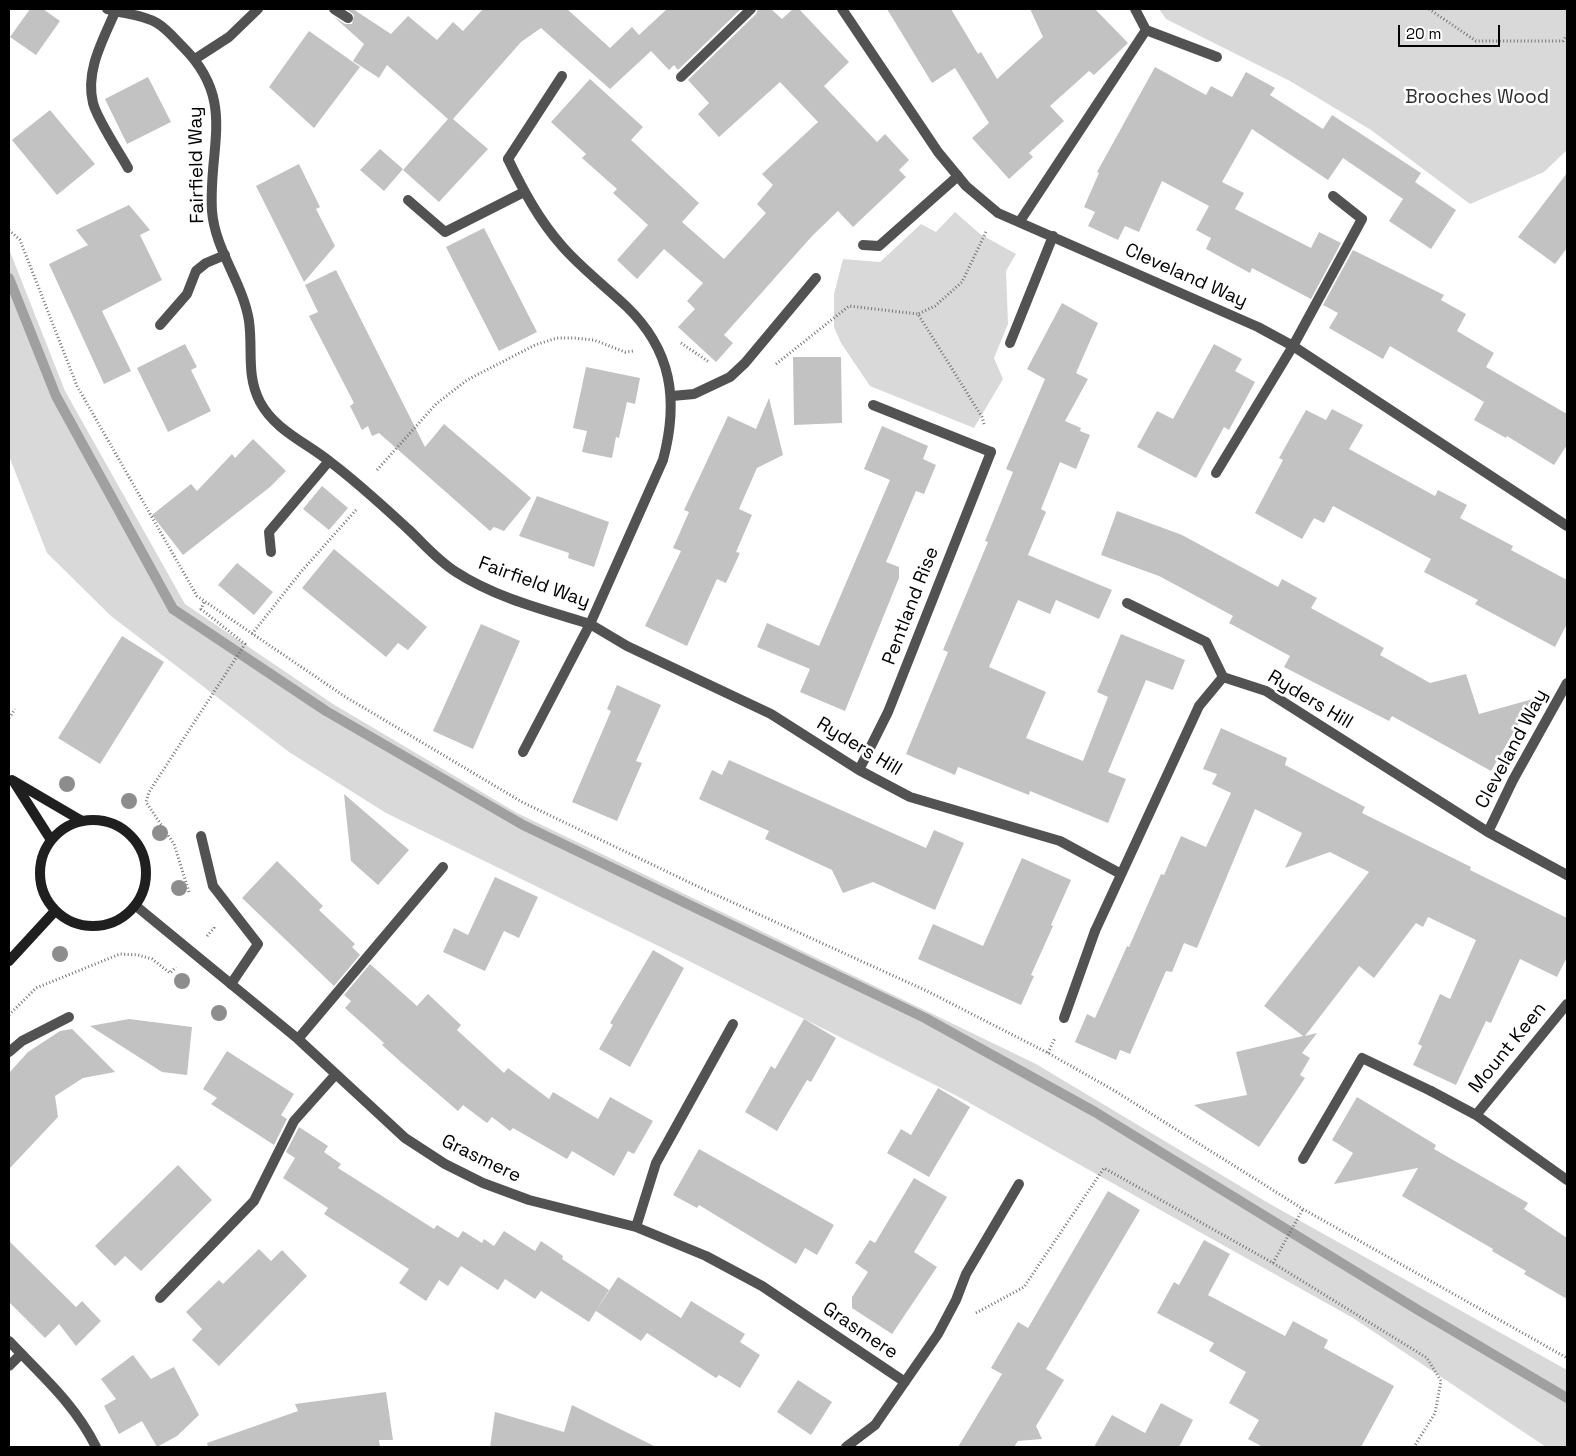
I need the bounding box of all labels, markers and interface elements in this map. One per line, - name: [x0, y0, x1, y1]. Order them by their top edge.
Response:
- scale bar: [1401, 15, 1504, 47]
- text: 20 m: [1406, 24, 1441, 43]
- park label: Brooches Wood: [1405, 87, 1549, 109]
- street label: Fairfield Way: [185, 106, 209, 224]
- street label: Cleveland Way: [1121, 239, 1251, 313]
- street label: Pentland Rise: [878, 544, 944, 668]
- street label: Fairfield Way: [475, 552, 593, 614]
- street label: Ryders Hill: [1263, 666, 1357, 734]
- street label: Cleveland Way: [1471, 685, 1553, 813]
- street label: Ryders Hill: [812, 713, 906, 781]
- street label: Mount Keen: [1464, 998, 1552, 1098]
- street label: Grasmere: [437, 1130, 525, 1188]
- street label: Grasmere: [818, 1298, 902, 1364]

